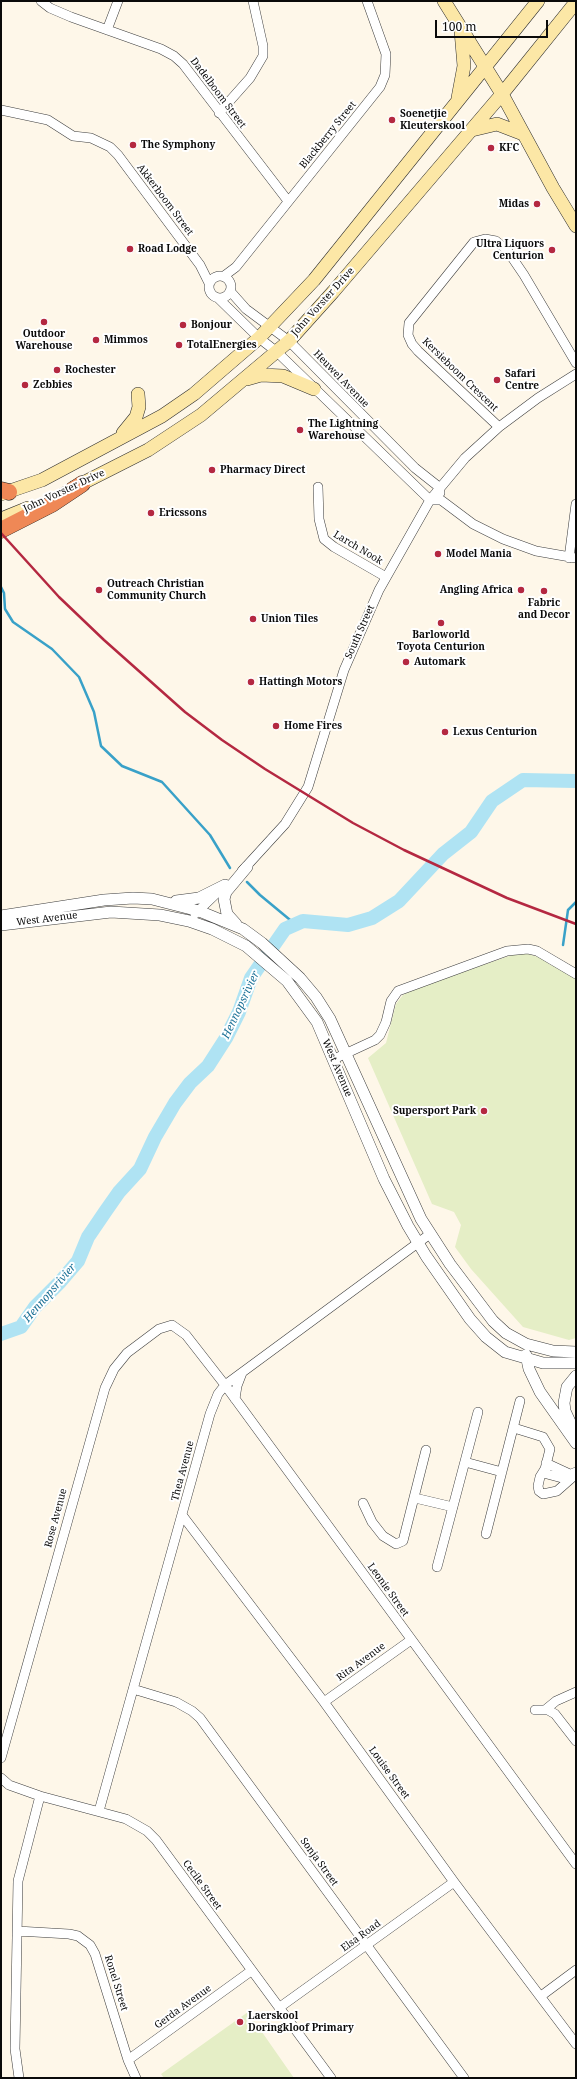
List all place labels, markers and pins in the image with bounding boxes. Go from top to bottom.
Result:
place label: Soenetjie Kleuterskool [400,108,465,132]
marker: Soenetjie Kleuterskool [387,115,397,125]
place label: The Symphony [141,139,215,151]
marker: The Symphony [128,140,138,150]
place label: KFC [499,142,519,154]
marker: KFC [486,143,496,153]
place label: Midas [499,198,529,210]
marker: Midas [532,199,542,209]
place label: Ultra Liquors Centurion [476,238,544,262]
place label: Road Lodge [138,243,197,255]
marker: Road Lodge [125,244,135,254]
marker: Ultra Liquors Centurion [547,245,557,255]
marker: Outdoor Warehouse [39,317,49,327]
place label: Bonjour [191,319,232,331]
marker: Bonjour [178,320,188,330]
place label: Outdoor Warehouse [16,328,72,352]
place label: Mimmos [104,334,148,346]
marker: Mimmos [91,335,101,345]
place label: TotalEnergies [187,339,257,351]
marker: TotalEnergies [174,340,184,350]
place label: Rochester [65,364,116,376]
marker: Rochester [52,365,62,375]
place label: Safari Centre [505,368,539,392]
marker: Safari Centre [492,375,502,385]
place label: Zebbies [33,379,72,391]
marker: Zebbies [20,380,30,390]
place label: The Lightning Warehouse [308,418,378,442]
marker: The Lightning Warehouse [295,425,305,435]
place label: Pharmacy Direct [220,464,305,476]
marker: Pharmacy Direct [207,465,217,475]
place label: Ericssons [159,507,207,519]
marker: Ericssons [146,508,156,518]
place label: Model Mania [446,548,512,560]
marker: Model Mania [433,549,443,559]
place label: Outreach Christian Community Church [107,578,206,602]
place label: Angling Africa [440,584,513,596]
marker: Outreach Christian Community Church [94,585,104,595]
marker: Angling Africa [516,585,526,595]
marker: Fabric and Decor [539,586,549,596]
place label: Fabric and Decor [518,597,570,620]
place label: Union Tiles [261,613,318,625]
marker: Union Tiles [248,614,258,624]
marker: Barloworld Toyota Centurion [436,618,446,628]
place label: Barloworld Toyota Centurion [397,629,485,652]
place label: Automark [414,656,466,668]
marker: Automark [401,657,411,667]
place label: Hattingh Motors [259,676,342,688]
marker: Hattingh Motors [246,677,256,687]
place label: Home Fires [284,720,342,732]
marker: Home Fires [271,721,281,731]
place label: Lexus Centurion [453,726,537,738]
marker: Lexus Centurion [440,727,450,737]
place label: Supersport Park [393,1105,476,1117]
marker: Supersport Park [479,1106,489,1116]
place label: Laerskool Doringkloof Primary [248,2010,354,2034]
marker: Laerskool Doringkloof Primary [235,2017,245,2027]

